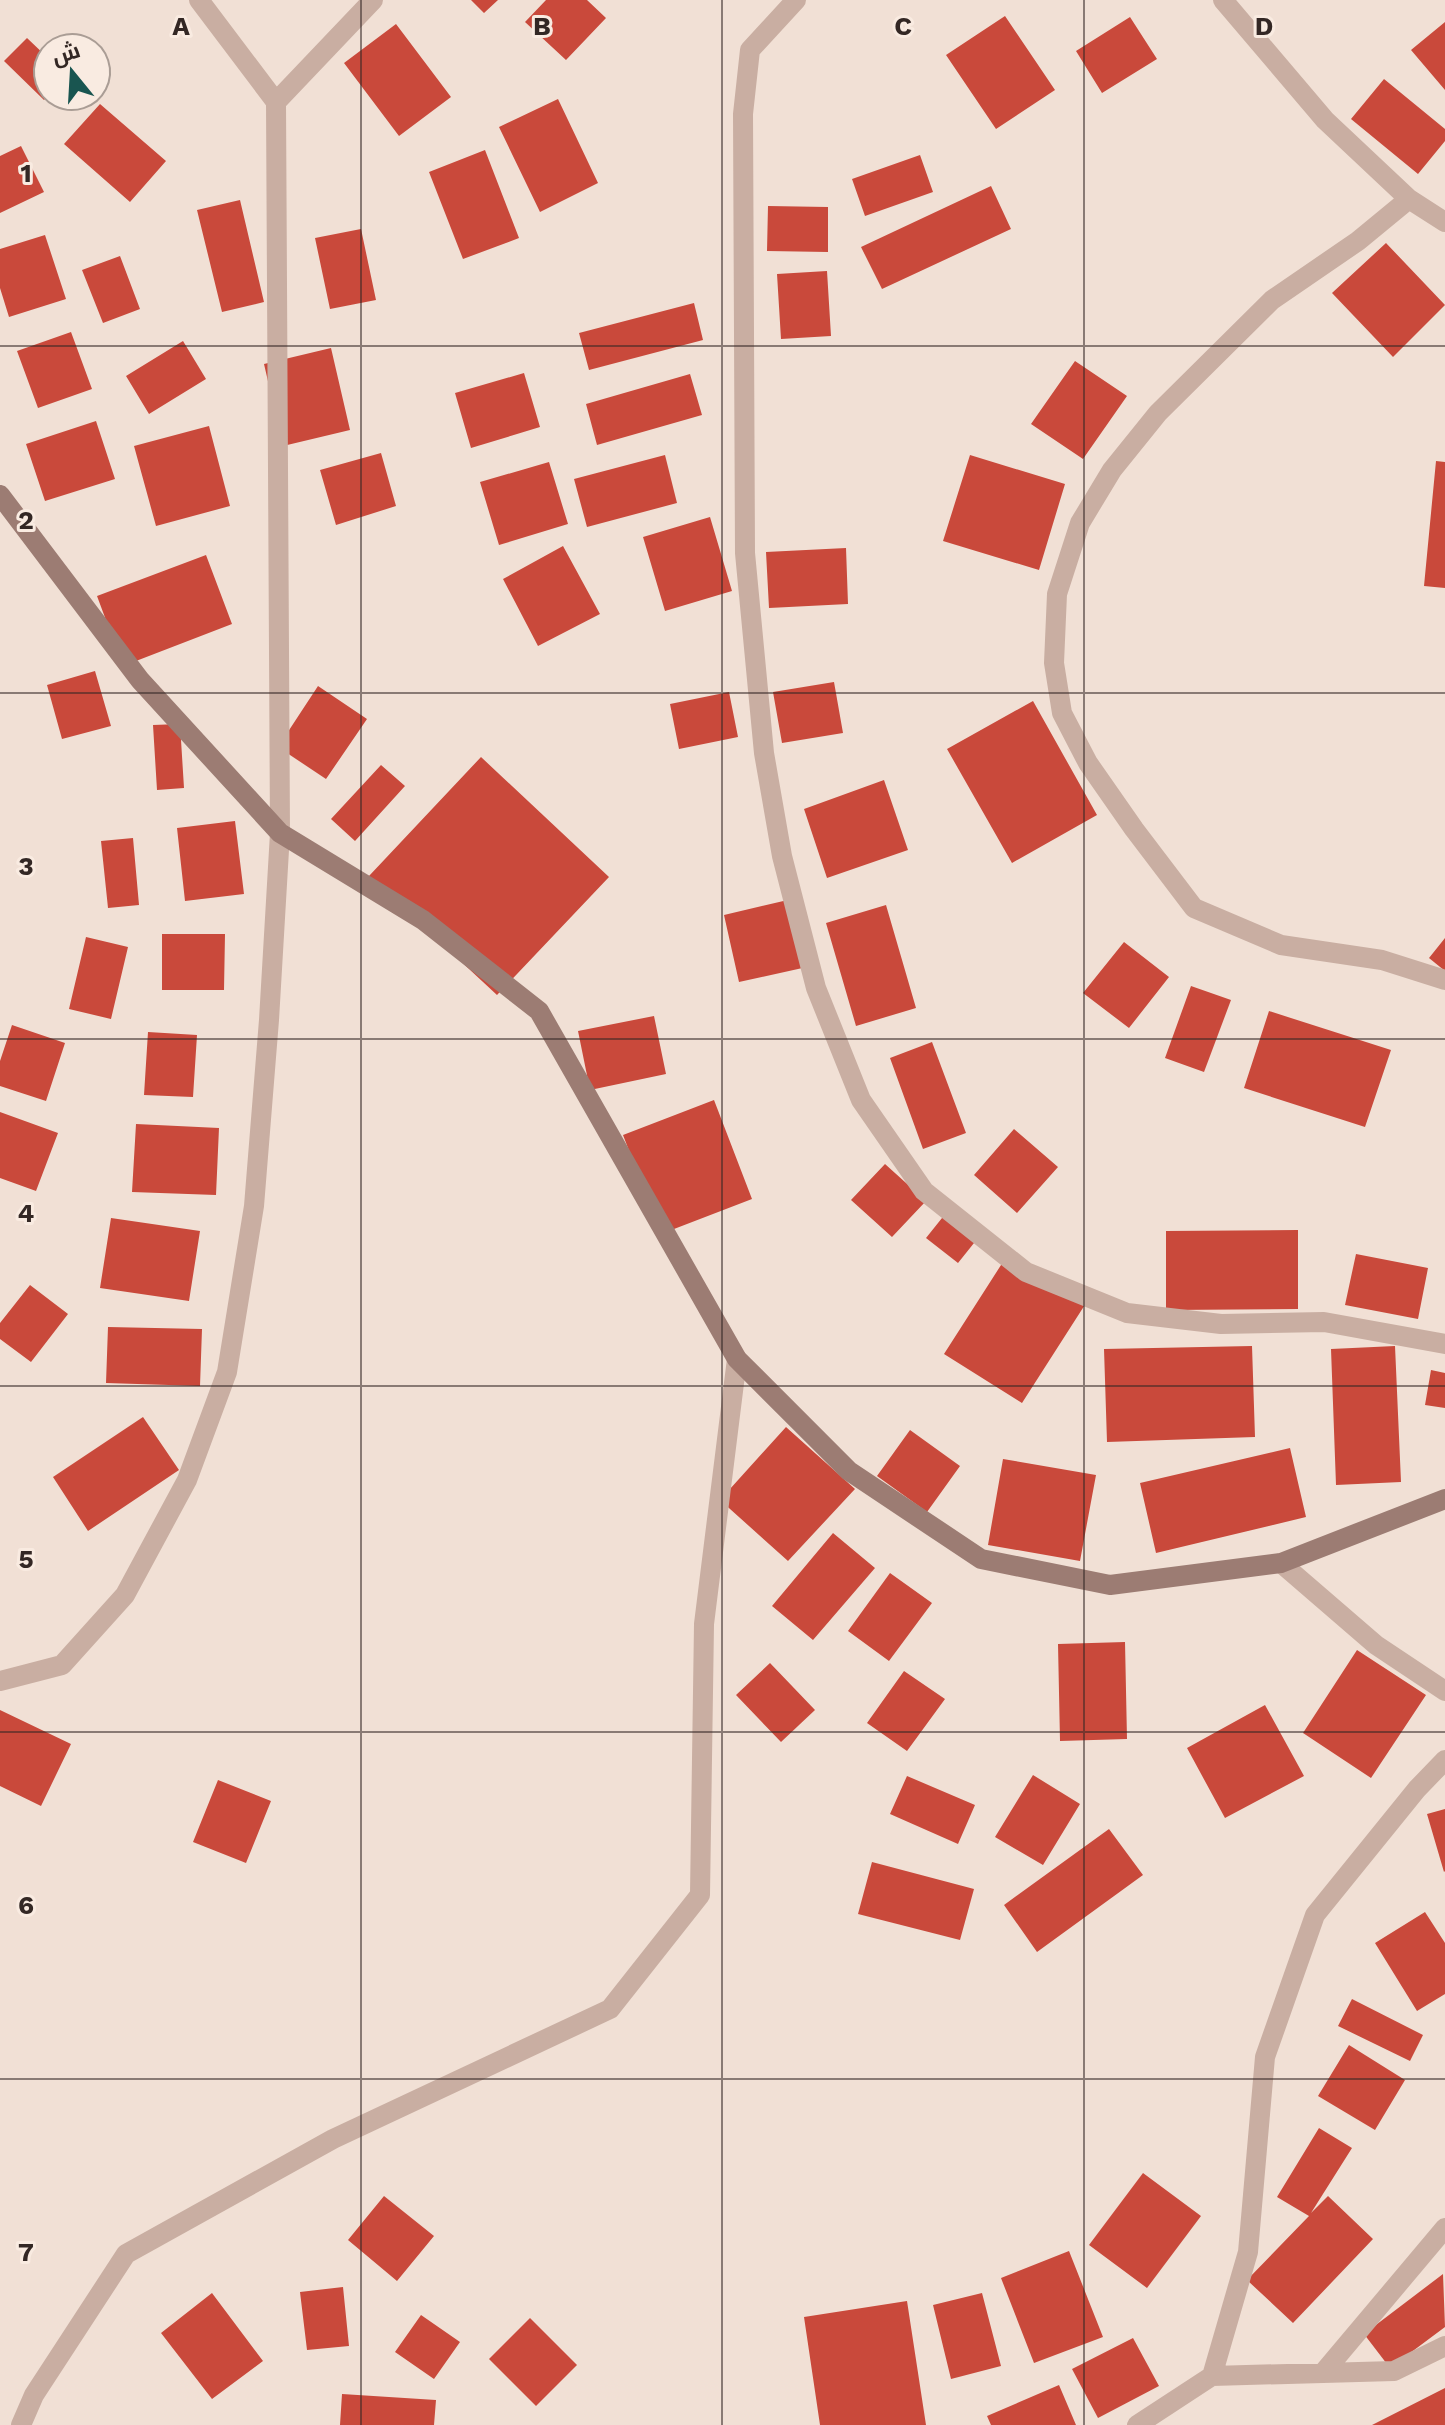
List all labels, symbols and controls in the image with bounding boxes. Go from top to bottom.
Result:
text: A [172,11,190,41]
text: B [533,11,551,41]
text: C [894,11,912,41]
text: D [1255,11,1273,41]
north arrow [32,32,112,112]
text: ش [49,37,84,71]
text: 1 [20,158,32,188]
text: 2 [18,505,34,535]
text: 3 [18,851,34,881]
text: 4 [18,1198,35,1228]
text: 5 [18,1544,34,1574]
text: 6 [18,1890,34,1920]
text: 7 [18,2237,34,2267]

